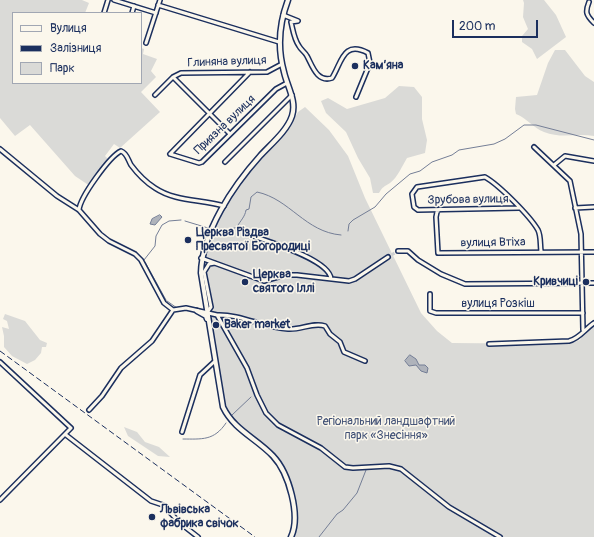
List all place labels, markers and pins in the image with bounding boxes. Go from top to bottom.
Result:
place label: Кам’яна [363,59,403,73]
marker: Кам’яна [350,61,360,71]
place label: Церква Різдва Пресвятої Богородиці [196,226,310,254]
marker: Церква Різдва Пресвятої Богородиці [183,235,193,245]
place label: Церква святого Іллі [253,268,314,296]
place label: Кривчиці [533,275,578,289]
marker: Церква святого Іллі [240,277,250,287]
marker: Кривчиці [581,277,591,287]
place label: Baker market [224,318,290,332]
marker: Baker market [211,320,221,330]
place label: Львівська фабрика свічок [160,503,239,531]
marker: Львівська фабрика свічок [147,512,157,522]

